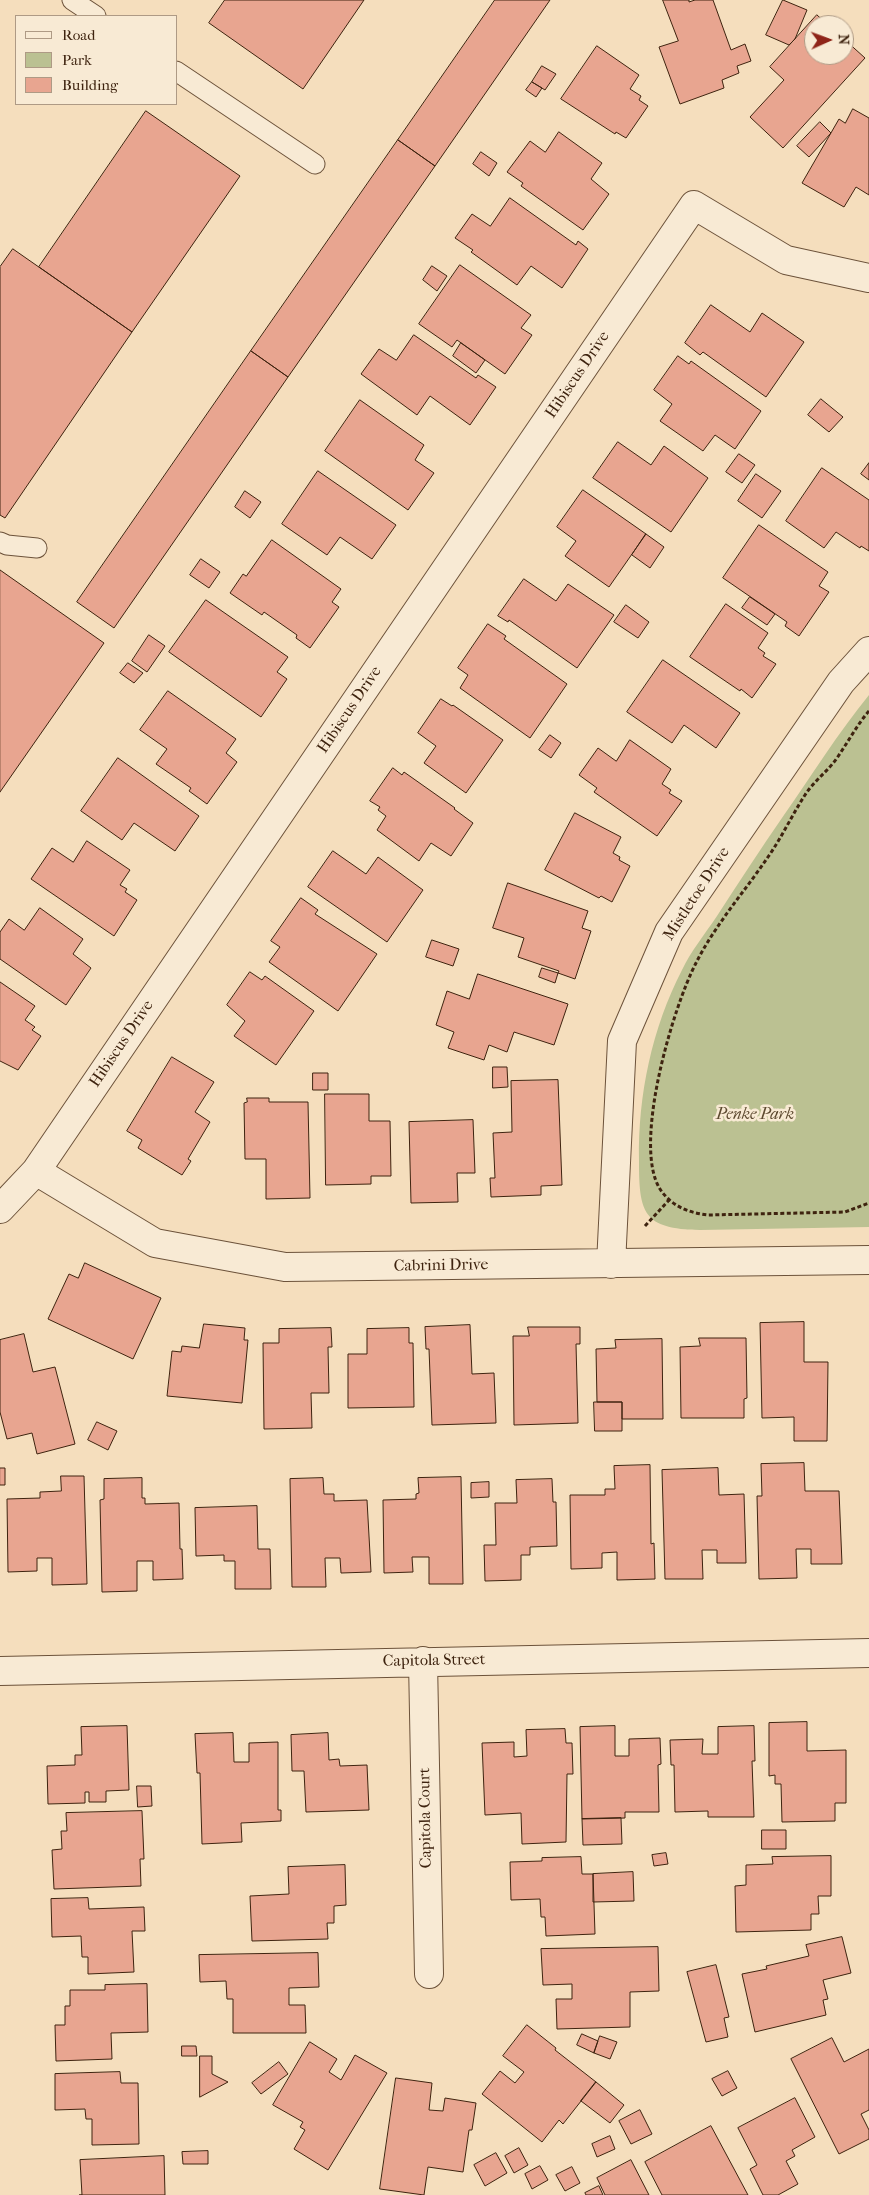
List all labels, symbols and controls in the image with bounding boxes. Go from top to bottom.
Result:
legend [15,15,178,105]
north arrow [804,15,854,65]
text: Road [62,26,95,44]
text: N [835,34,852,45]
text: Park [62,51,92,69]
text: Building [62,76,118,94]
street label: Hibiscus Drive [542,328,614,422]
street label: Hibiscus Drive [314,663,386,757]
street label: Mistletoe Drive [660,844,734,944]
street label: Hibiscus Drive [86,997,158,1091]
park label: Penke Park [716,1105,794,1125]
street label: Cabrini Drive [394,1256,488,1276]
street label: Capitola Street [383,1651,485,1671]
street label: Capitola Court [416,1767,436,1869]

